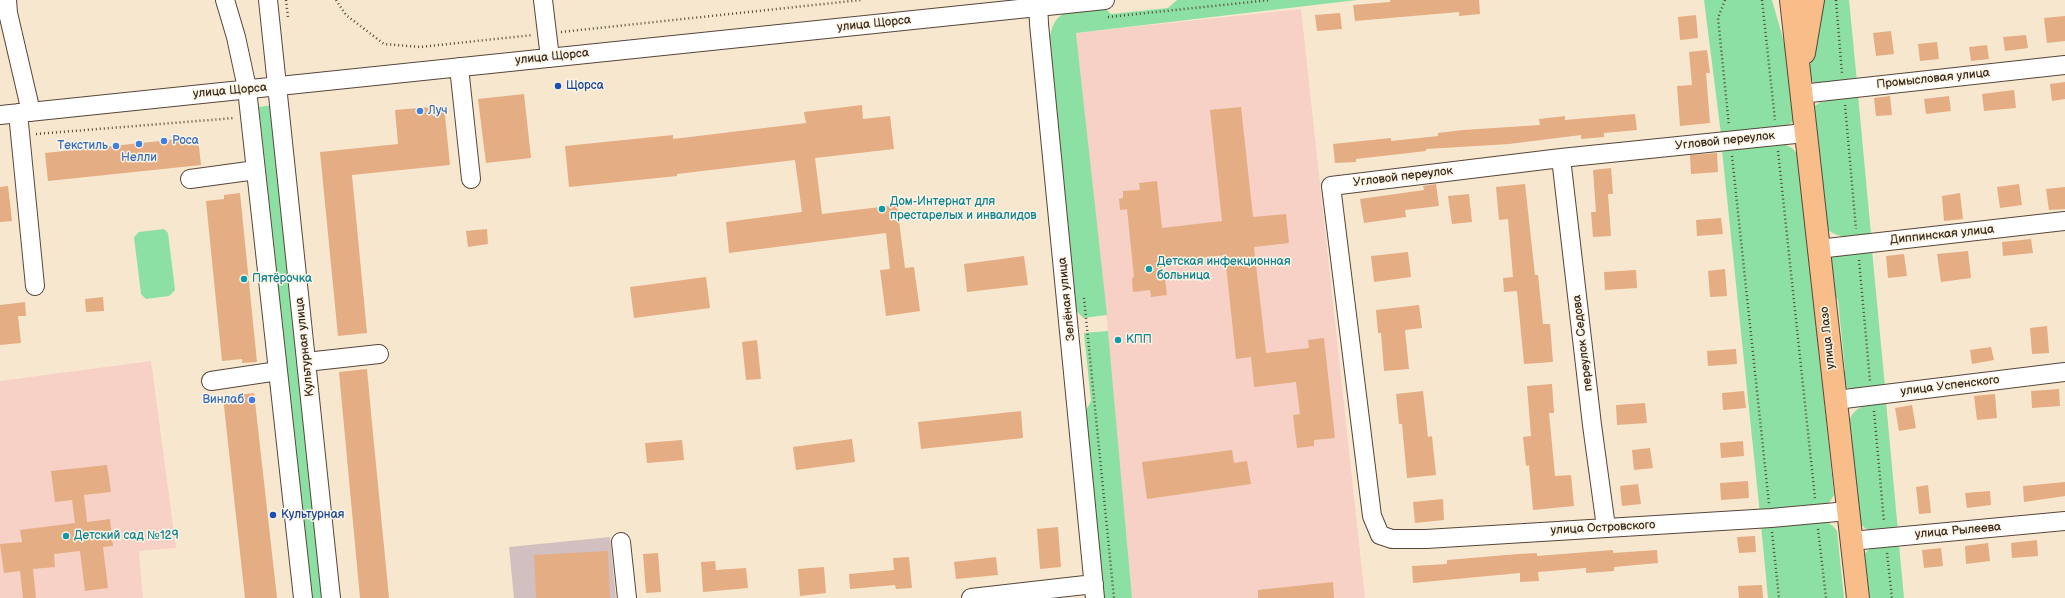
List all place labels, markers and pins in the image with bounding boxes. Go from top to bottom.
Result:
place label: Щорса [566,79,604,93]
marker: Щорса [553,81,563,91]
place label: Луч [428,104,447,118]
marker: Луч [415,106,425,116]
place label: Роса [172,134,199,148]
marker: Роса [159,136,169,146]
place label: Текстиль [57,139,108,153]
marker: Нелли [134,139,144,149]
marker: Текстиль [111,141,121,151]
place label: Нелли [121,151,157,165]
place label: Дом-Интернат для престарелых и инвалидов [890,195,1036,223]
marker: Дом-Интернат для престарелых и инвалидов [877,204,887,214]
place label: Детская инфекционная больница [1157,255,1291,283]
marker: Детская инфекционная больница [1144,264,1154,274]
place label: Пятёрочка [252,272,312,286]
marker: Пятёрочка [239,274,249,284]
place label: КПП [1126,333,1152,347]
marker: КПП [1113,335,1123,345]
place label: Винлаб [202,393,244,407]
marker: Винлаб [247,395,257,405]
place label: Культурная [281,508,344,522]
marker: Культурная [268,510,278,520]
place label: Детский сад №129 [74,529,179,543]
marker: Детский сад №129 [61,531,71,541]

